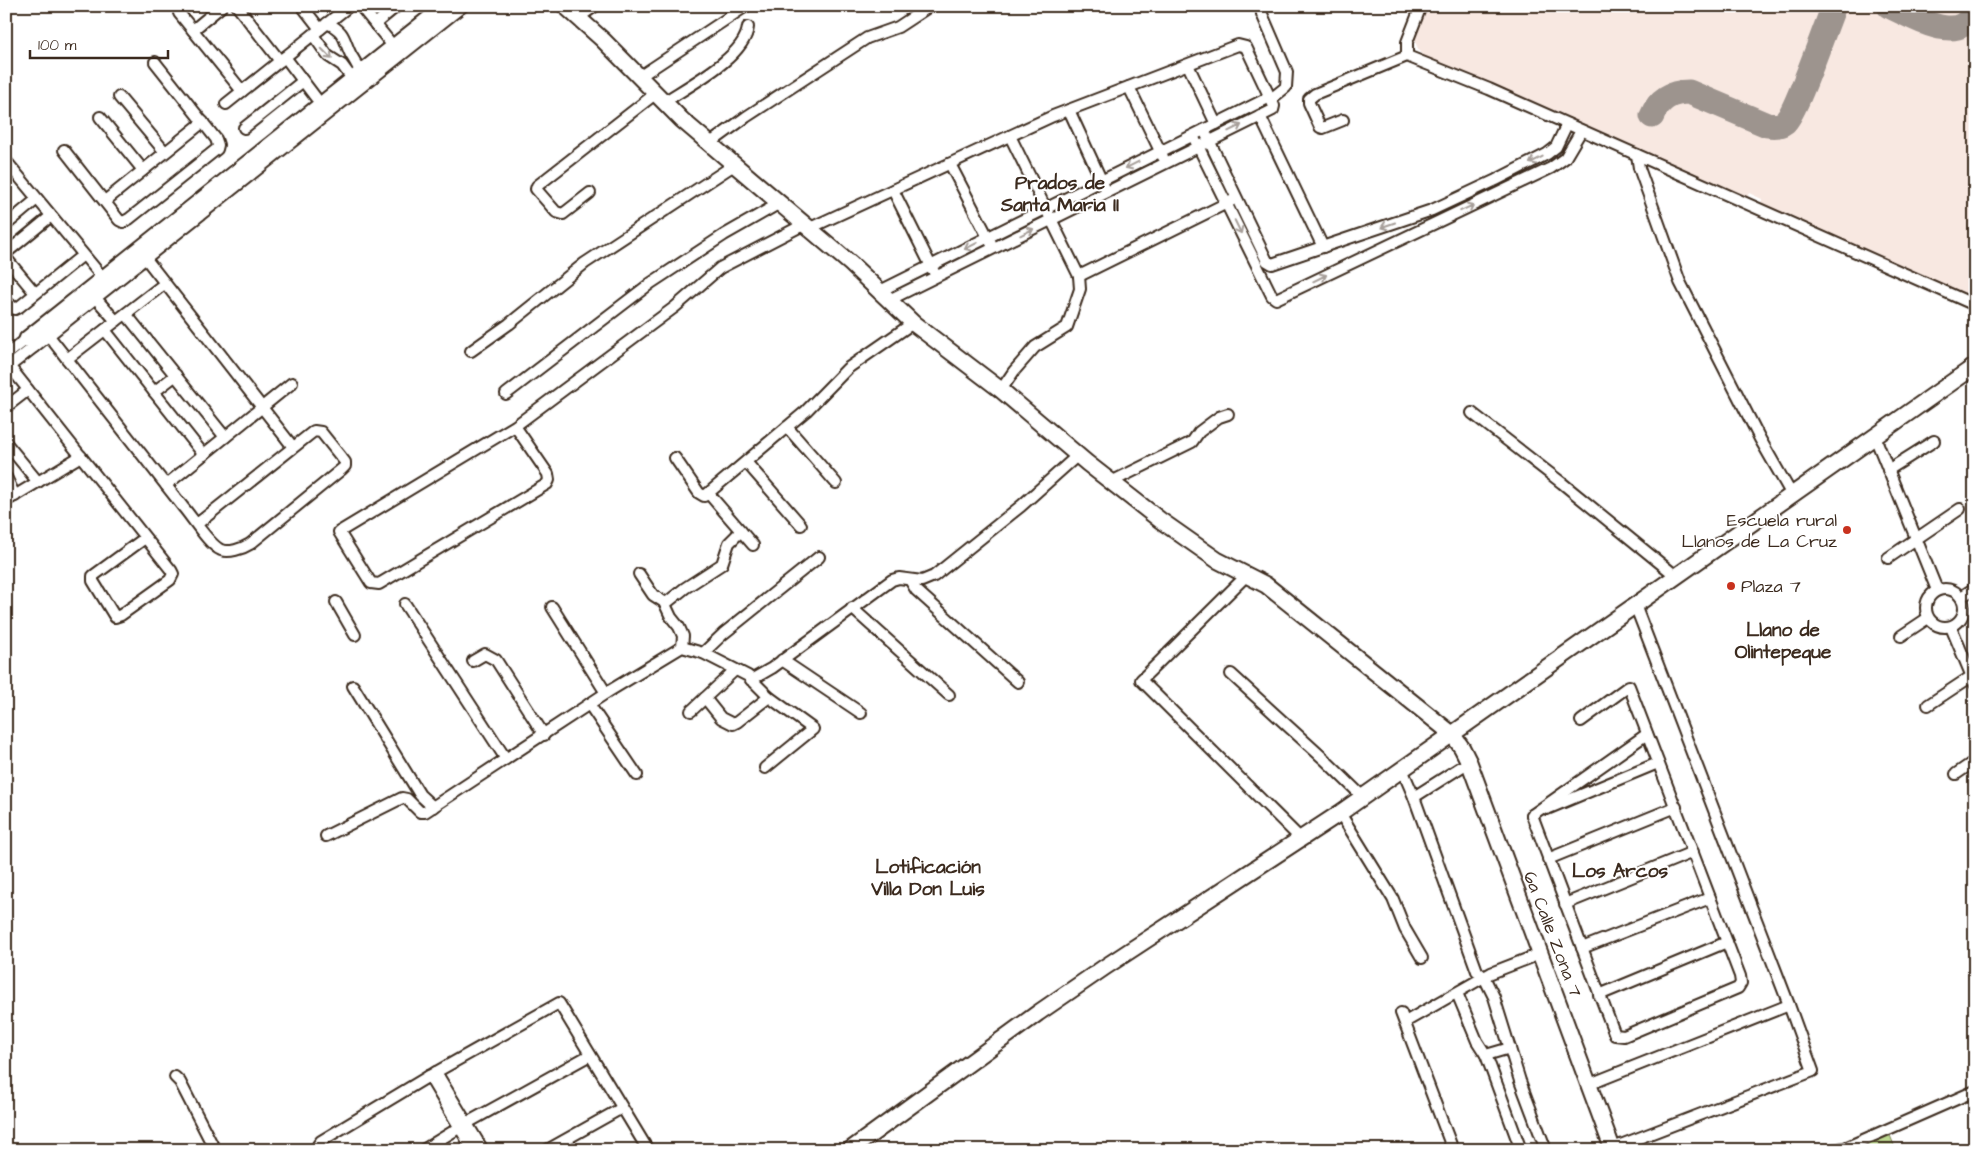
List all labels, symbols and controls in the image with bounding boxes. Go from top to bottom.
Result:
scale bar [30,28,168,60]
text: 100 m [38,35,77,56]
one-way arrow [321,48,333,60]
one-way arrow [1227,123,1242,132]
one-way arrow [1529,155,1544,165]
one-way arrow [1125,160,1140,170]
district label: Prados de Santa Maria II [1000,170,1119,219]
one-way arrow [1459,203,1474,212]
one-way arrow [1233,219,1243,234]
one-way arrow [1380,221,1396,231]
one-way arrow [1019,227,1034,236]
one-way arrow [964,241,979,251]
one-way arrow [1313,273,1328,283]
place label: Escuela rural Llanos de La Cruz [1681,508,1837,554]
marker: Escuela rural Llanos de La Cruz [1841,524,1853,536]
place label: Plaza 7 [1741,574,1801,599]
marker: Plaza 7 [1725,580,1737,592]
district label: Llano de Olintepeque [1735,617,1832,666]
district label: Lotificación Villa Don Luis [870,854,985,903]
district label: Los Arcos [1572,858,1668,885]
street label: 6a Calle Zona 7 [1517,868,1588,1001]

